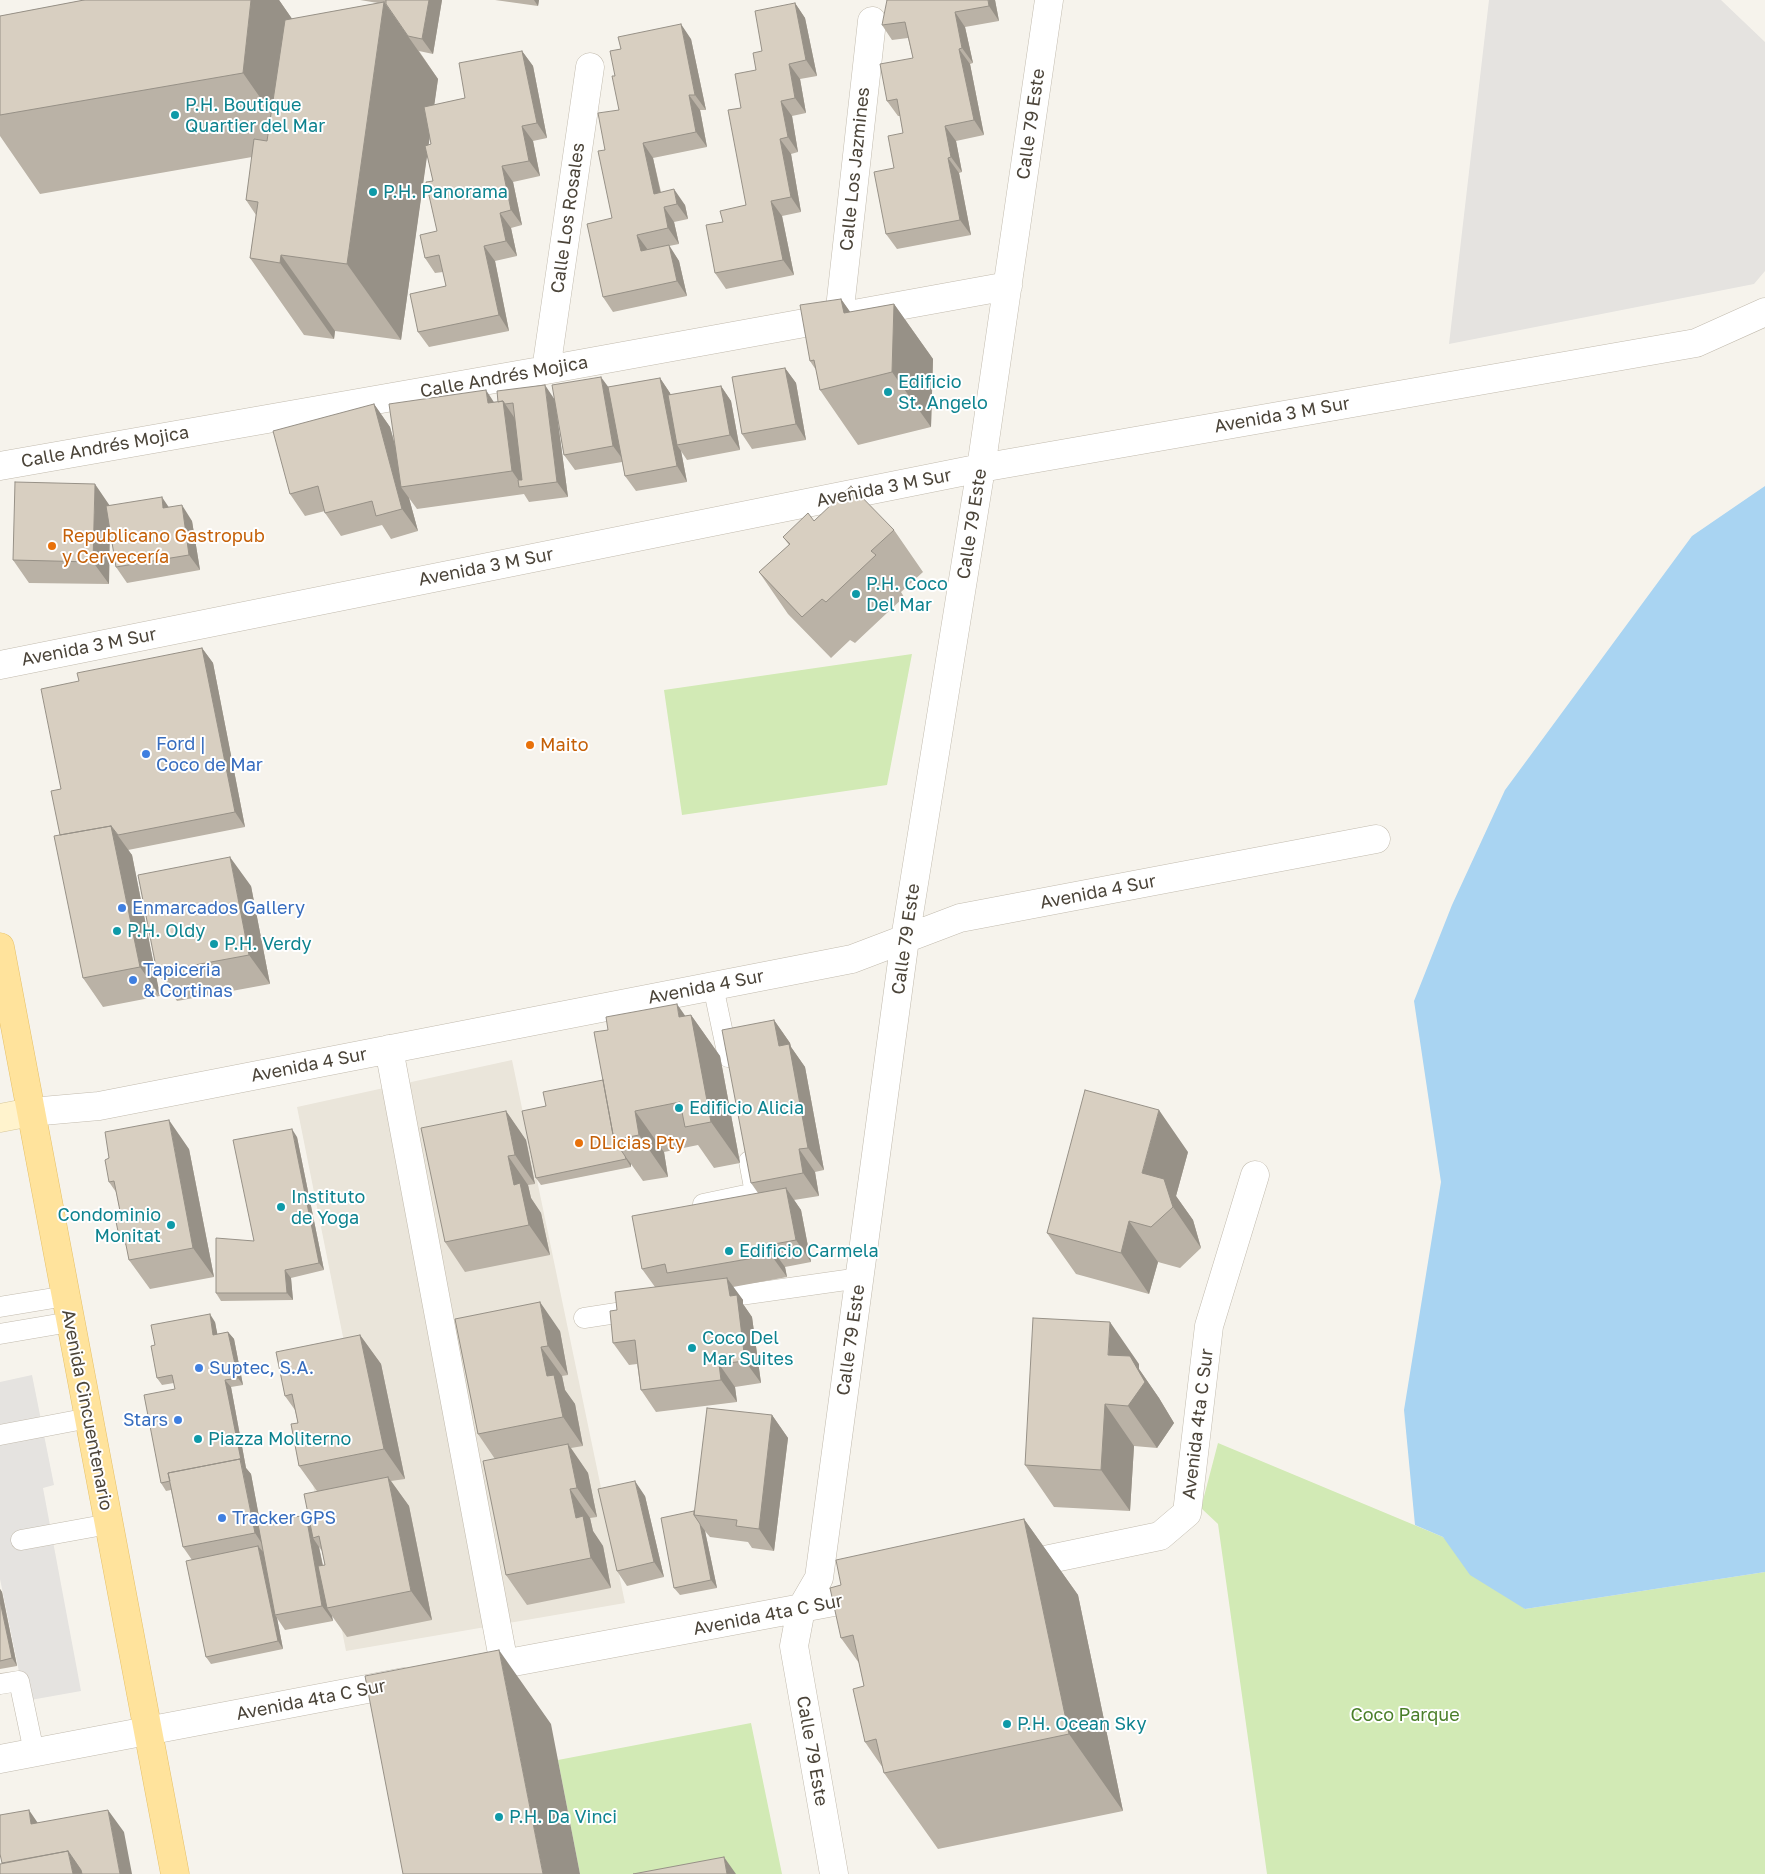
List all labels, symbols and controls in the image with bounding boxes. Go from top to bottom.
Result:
street label: Calle 79 Este [1013,67,1049,181]
street label: Calle Los Jazmines [836,86,874,252]
place label: P.H. Boutique Quartier del Mar [185,94,325,136]
marker: P.H. Boutique Quartier del Mar [169,109,181,121]
street label: Calle Los Rosales [547,141,589,295]
place label: P.H. Panorama [383,181,508,203]
marker: P.H. Panorama [367,186,379,198]
street label: Calle Andrés Mojica [418,352,590,402]
place label: Edificio St. Angelo [898,371,988,414]
marker: Edificio St. Angelo [882,386,894,398]
street label: Avenida 3 M Sur [1213,392,1351,438]
street label: Calle Andrés Mojica [19,422,191,472]
street label: Avenida 3 M Sur [815,464,953,512]
street label: Calle 79 Este [953,467,991,581]
place label: Republicano Gastropub y Cervecería [62,525,265,568]
marker: Republicano Gastropub y Cervecería [46,540,58,552]
street label: Avenida 3 M Sur [417,543,555,591]
place label: P.H. Coco Del Mar [866,573,948,616]
marker: P.H. Coco Del Mar [850,588,862,600]
street label: Avenida 3 M Sur [20,623,158,671]
place label: Ford | Coco de Mar [156,733,263,776]
place label: Maito [540,734,588,756]
marker: Maito [524,739,536,751]
marker: Ford | Coco de Mar [140,748,152,760]
street label: Avenida 4 Sur [1038,870,1158,914]
street label: Calle 79 Este [888,882,924,996]
place label: Enmarcados Gallery [132,897,305,919]
marker: Enmarcados Gallery [116,902,128,914]
place label: P.H. Oldy [127,920,205,942]
marker: P.H. Oldy [111,925,123,937]
place label: P.H. Verdy [224,933,312,955]
marker: P.H. Verdy [208,938,220,950]
place label: Tapiceria & Cortinas [143,959,233,1002]
street label: Avenida 4 Sur [646,965,766,1009]
marker: Tapiceria & Cortinas [127,974,139,986]
street label: Avenida 4 Sur [249,1043,369,1087]
place label: Edificio Alicia [689,1097,804,1119]
marker: Edificio Alicia [673,1102,685,1114]
place label: DLicias Pty [589,1132,685,1154]
marker: DLicias Pty [573,1137,585,1149]
place label: Instituto de Yoga [291,1186,365,1228]
marker: Instituto de Yoga [275,1201,287,1213]
place label: Condominio Monitat [58,1204,161,1246]
marker: Condominio Monitat [165,1219,177,1231]
place label: Edificio Carmela [739,1240,879,1262]
marker: Edificio Carmela [723,1245,735,1257]
street label: Calle 79 Este [833,1283,869,1397]
street label: Avenida Cincuentenario [57,1308,117,1512]
place label: Coco Del Mar Suites [702,1327,794,1370]
marker: Coco Del Mar Suites [686,1342,698,1354]
street label: Avenida 4ta C Sur [1178,1347,1218,1501]
place label: Suptec, S.A. [209,1357,314,1379]
marker: Suptec, S.A. [193,1362,205,1374]
place label: Stars [123,1409,168,1431]
marker: Stars [172,1414,184,1426]
place label: Piazza Moliterno [208,1428,351,1450]
marker: Piazza Moliterno [192,1433,204,1445]
place label: Tracker GPS [232,1507,336,1529]
marker: Tracker GPS [216,1512,228,1524]
street label: Avenida 4ta C Sur [691,1590,845,1640]
street label: Avenida 4ta C Sur [234,1675,388,1725]
street label: Calle 79 Este [792,1694,832,1808]
park label: Coco Parque [1350,1704,1460,1726]
place label: P.H. Ocean Sky [1017,1713,1147,1735]
marker: P.H. Ocean Sky [1001,1718,1013,1730]
place label: P.H. Da Vinci [509,1806,617,1828]
marker: P.H. Da Vinci [493,1811,505,1823]

